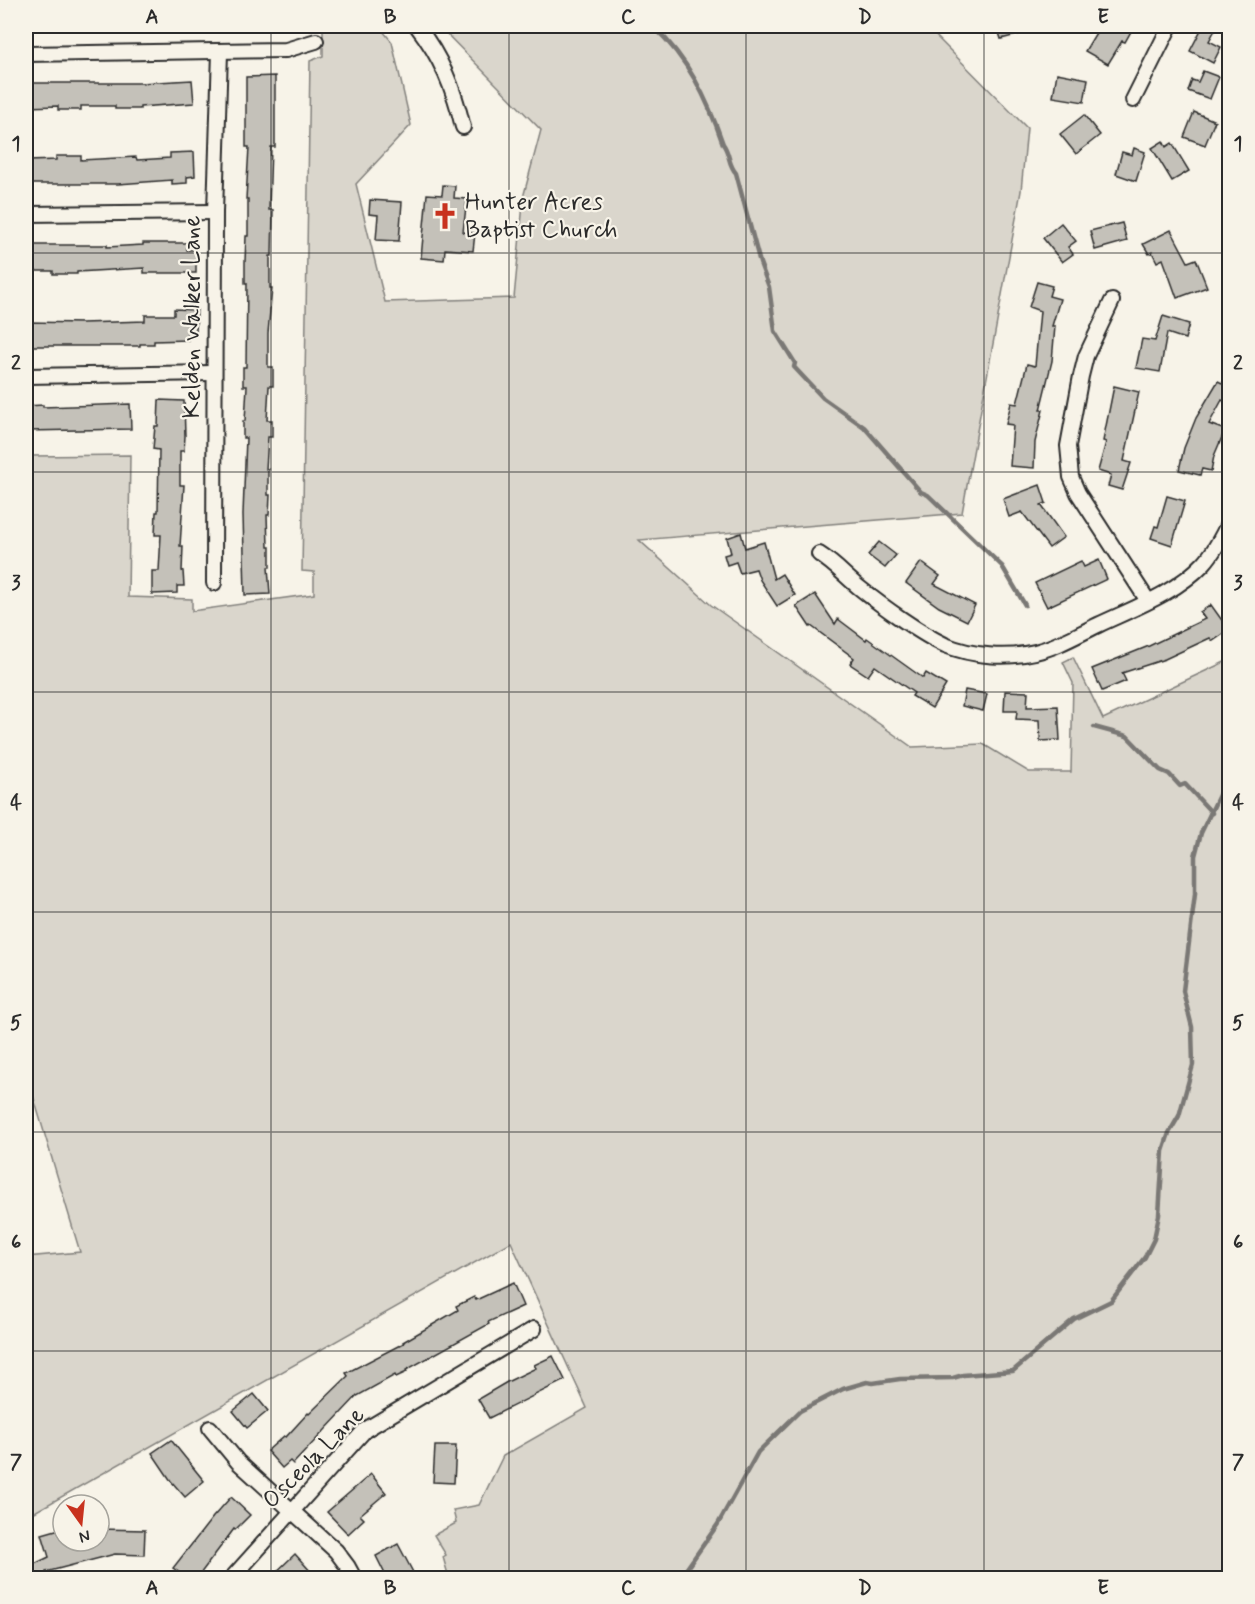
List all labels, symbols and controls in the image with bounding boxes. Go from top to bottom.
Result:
text: A [145,4,159,31]
text: B [384,4,397,31]
text: C [621,4,636,31]
text: D [858,4,872,31]
text: E [1097,4,1109,31]
text: 1 [12,131,20,158]
text: 1 [1234,131,1242,158]
place label: Hunter Acres Baptist Church [465,187,618,246]
church icon: Hunter Acres Baptist Church [430,201,460,231]
street label: Kelden Walker Lane [177,215,208,419]
text: 2 [11,350,21,377]
text: 2 [1233,350,1243,377]
text: 3 [11,570,21,597]
text: 3 [1233,570,1243,597]
text: 4 [10,790,22,817]
text: 4 [1232,790,1244,817]
text: 5 [10,1010,22,1037]
text: 5 [1232,1010,1244,1037]
text: 6 [11,1229,21,1256]
text: 6 [1233,1229,1243,1256]
street label: Osceola Lane [256,1400,372,1516]
text: 7 [10,1449,22,1476]
text: 7 [1232,1449,1244,1476]
north arrow [51,1493,111,1553]
text: N [77,1525,92,1548]
text: A [145,1575,159,1602]
text: B [384,1575,397,1602]
text: C [621,1575,636,1602]
text: D [858,1575,872,1602]
text: E [1097,1575,1109,1602]

